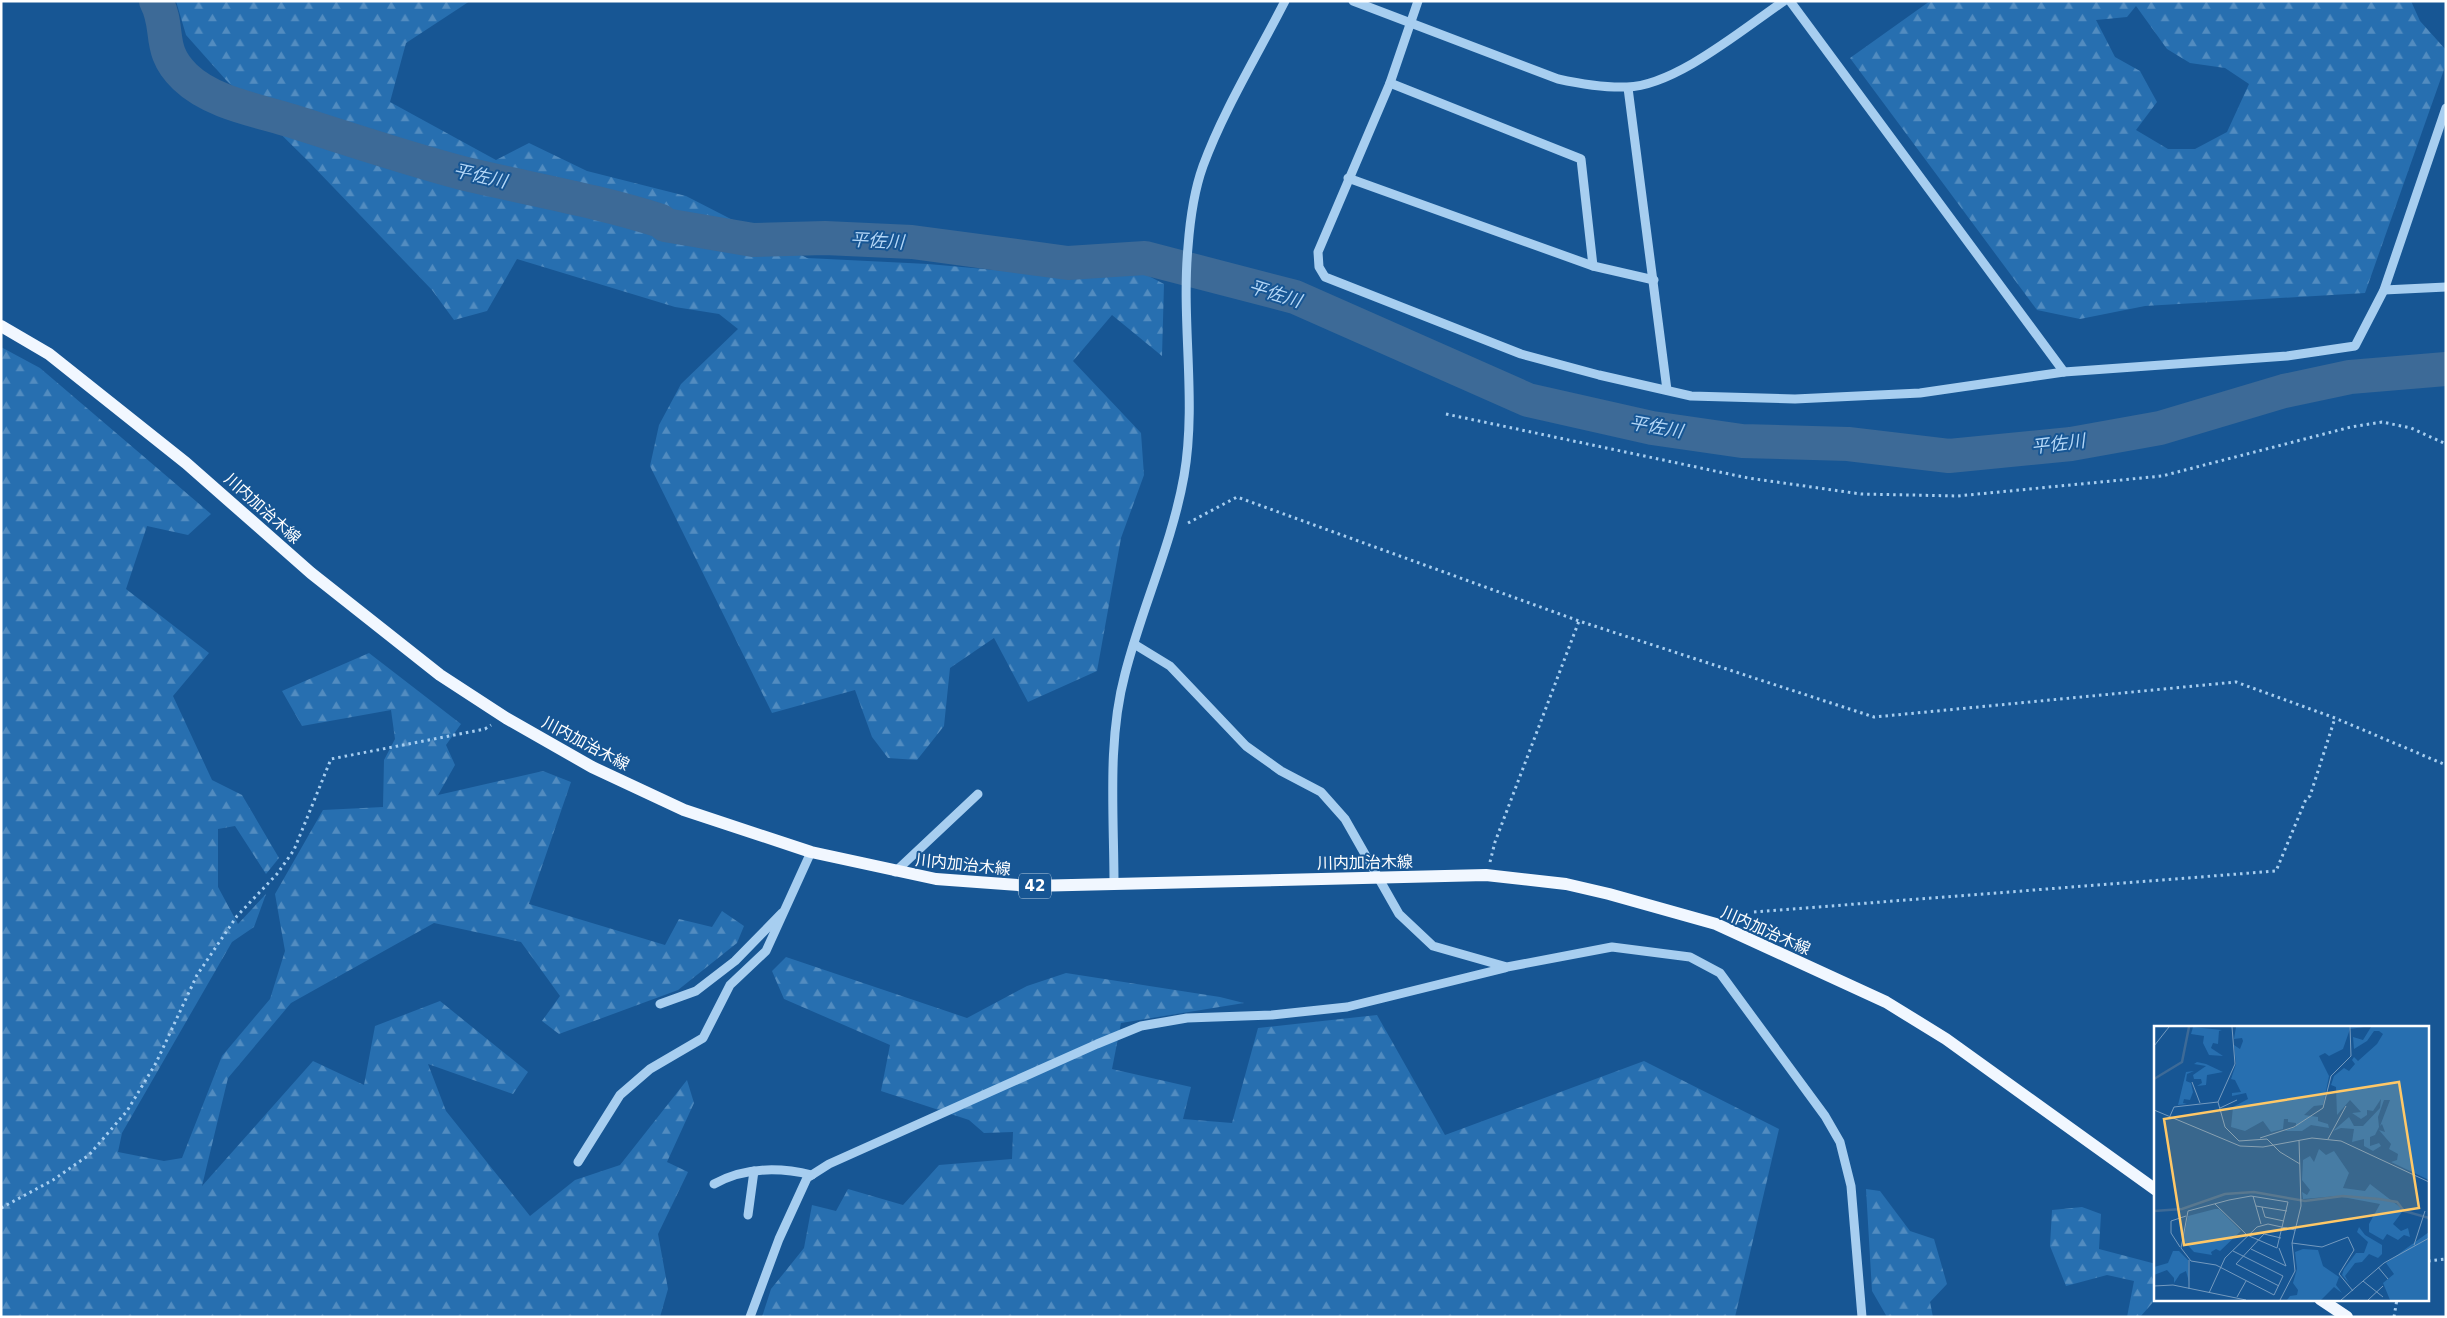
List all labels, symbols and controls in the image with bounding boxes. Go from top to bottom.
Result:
water label: 平佐川 [451,159,511,192]
water label: 平佐川 [850,229,907,253]
water label: 平佐川 [1246,276,1306,312]
water label: 平佐川 [1628,411,1686,442]
water label: 平佐川 [2030,430,2088,457]
street label: 川内加治木線 [221,469,305,548]
street label: 川内加治木線 [539,713,633,774]
street label: 川内加治木線 [914,850,1012,879]
street label: 川内加治木線 [1317,852,1413,873]
road number: 42 [1019,874,1051,898]
street label: 川内加治木線 [1718,902,1814,959]
inset map [2154,1026,2430,1300]

